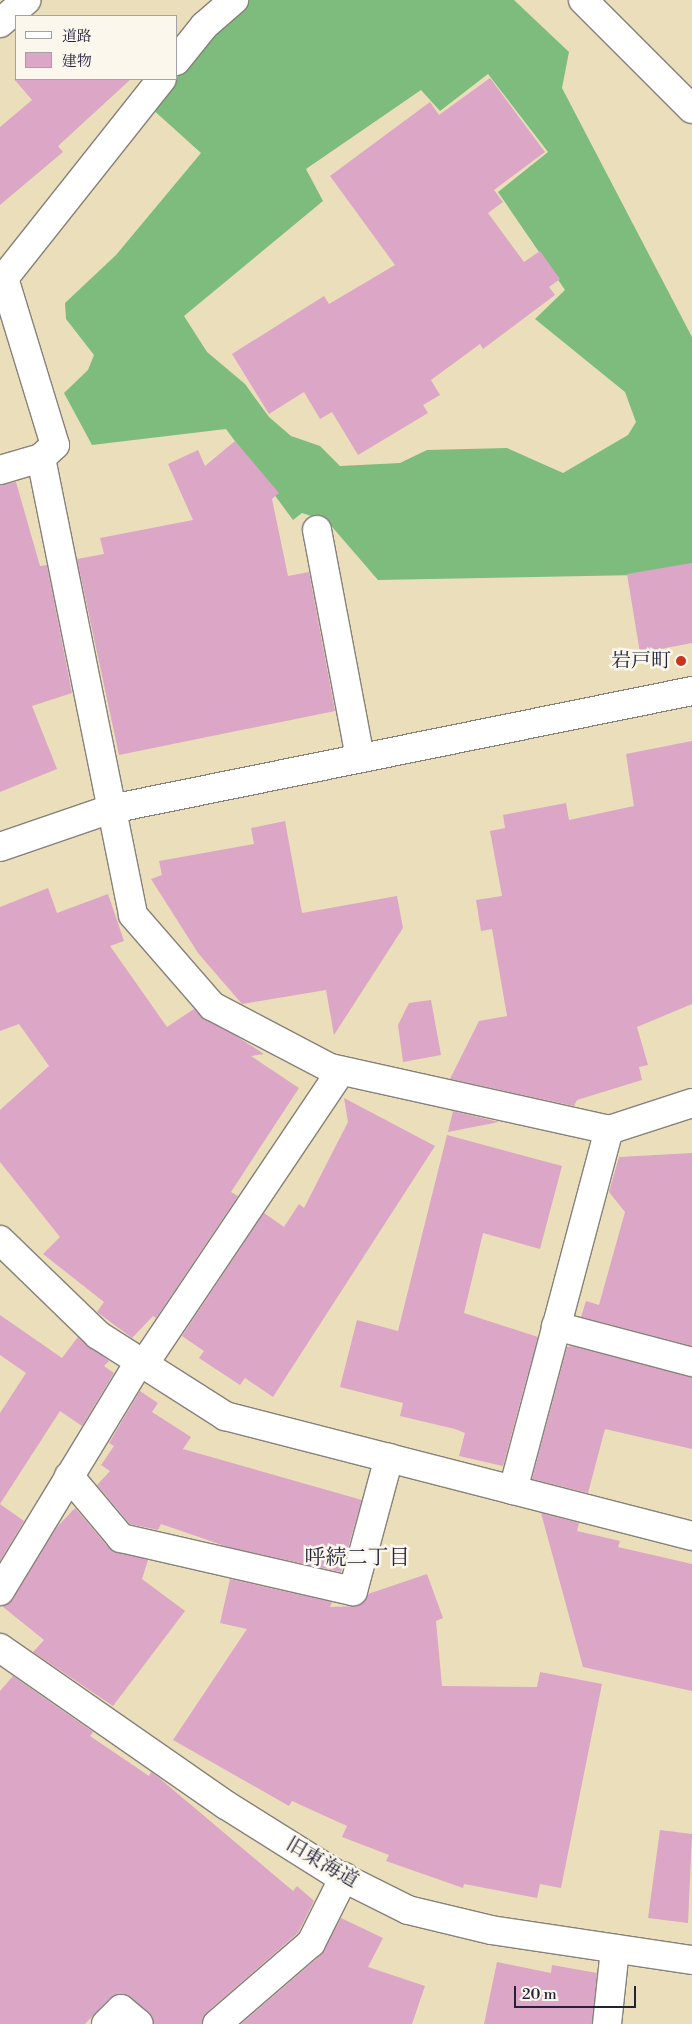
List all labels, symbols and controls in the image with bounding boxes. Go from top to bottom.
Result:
legend [15,15,178,80]
text: 道路 [62,27,92,46]
text: 建物 [62,52,92,71]
place label: 岩戸町 [611,649,671,673]
marker: 岩戸町 [675,655,687,667]
district label: 呼続二丁目 [305,1545,409,1571]
street label: 旧東海道 [281,1833,363,1893]
scale bar [517,1976,640,2008]
text: 20 m [522,1985,557,2004]

